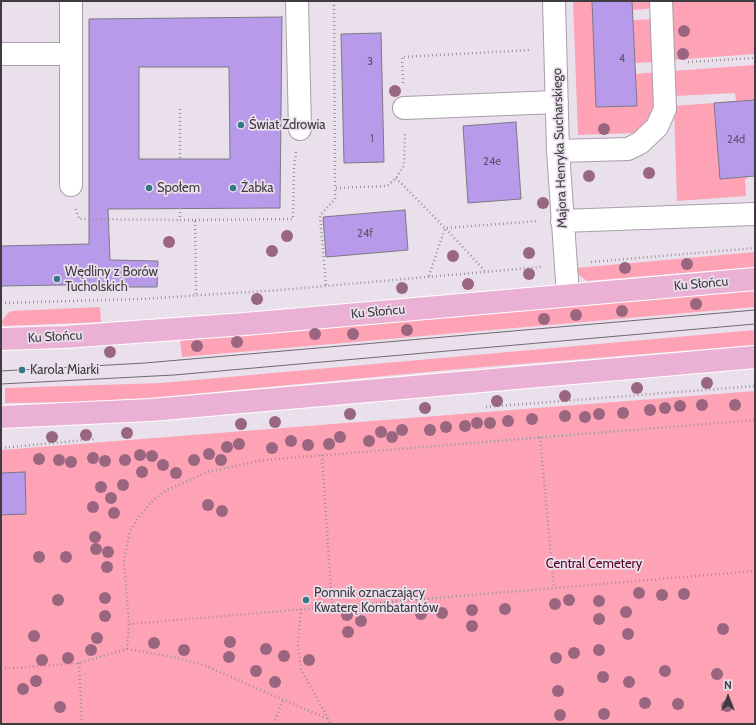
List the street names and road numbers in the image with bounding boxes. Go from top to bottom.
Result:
street label: Majora Henryka Sucharskiego [549,68,571,228]
street label: Ku Słońcu [673,274,729,294]
street label: Ku Słońcu [350,302,406,322]
street label: Ku Słońcu [27,328,83,346]

